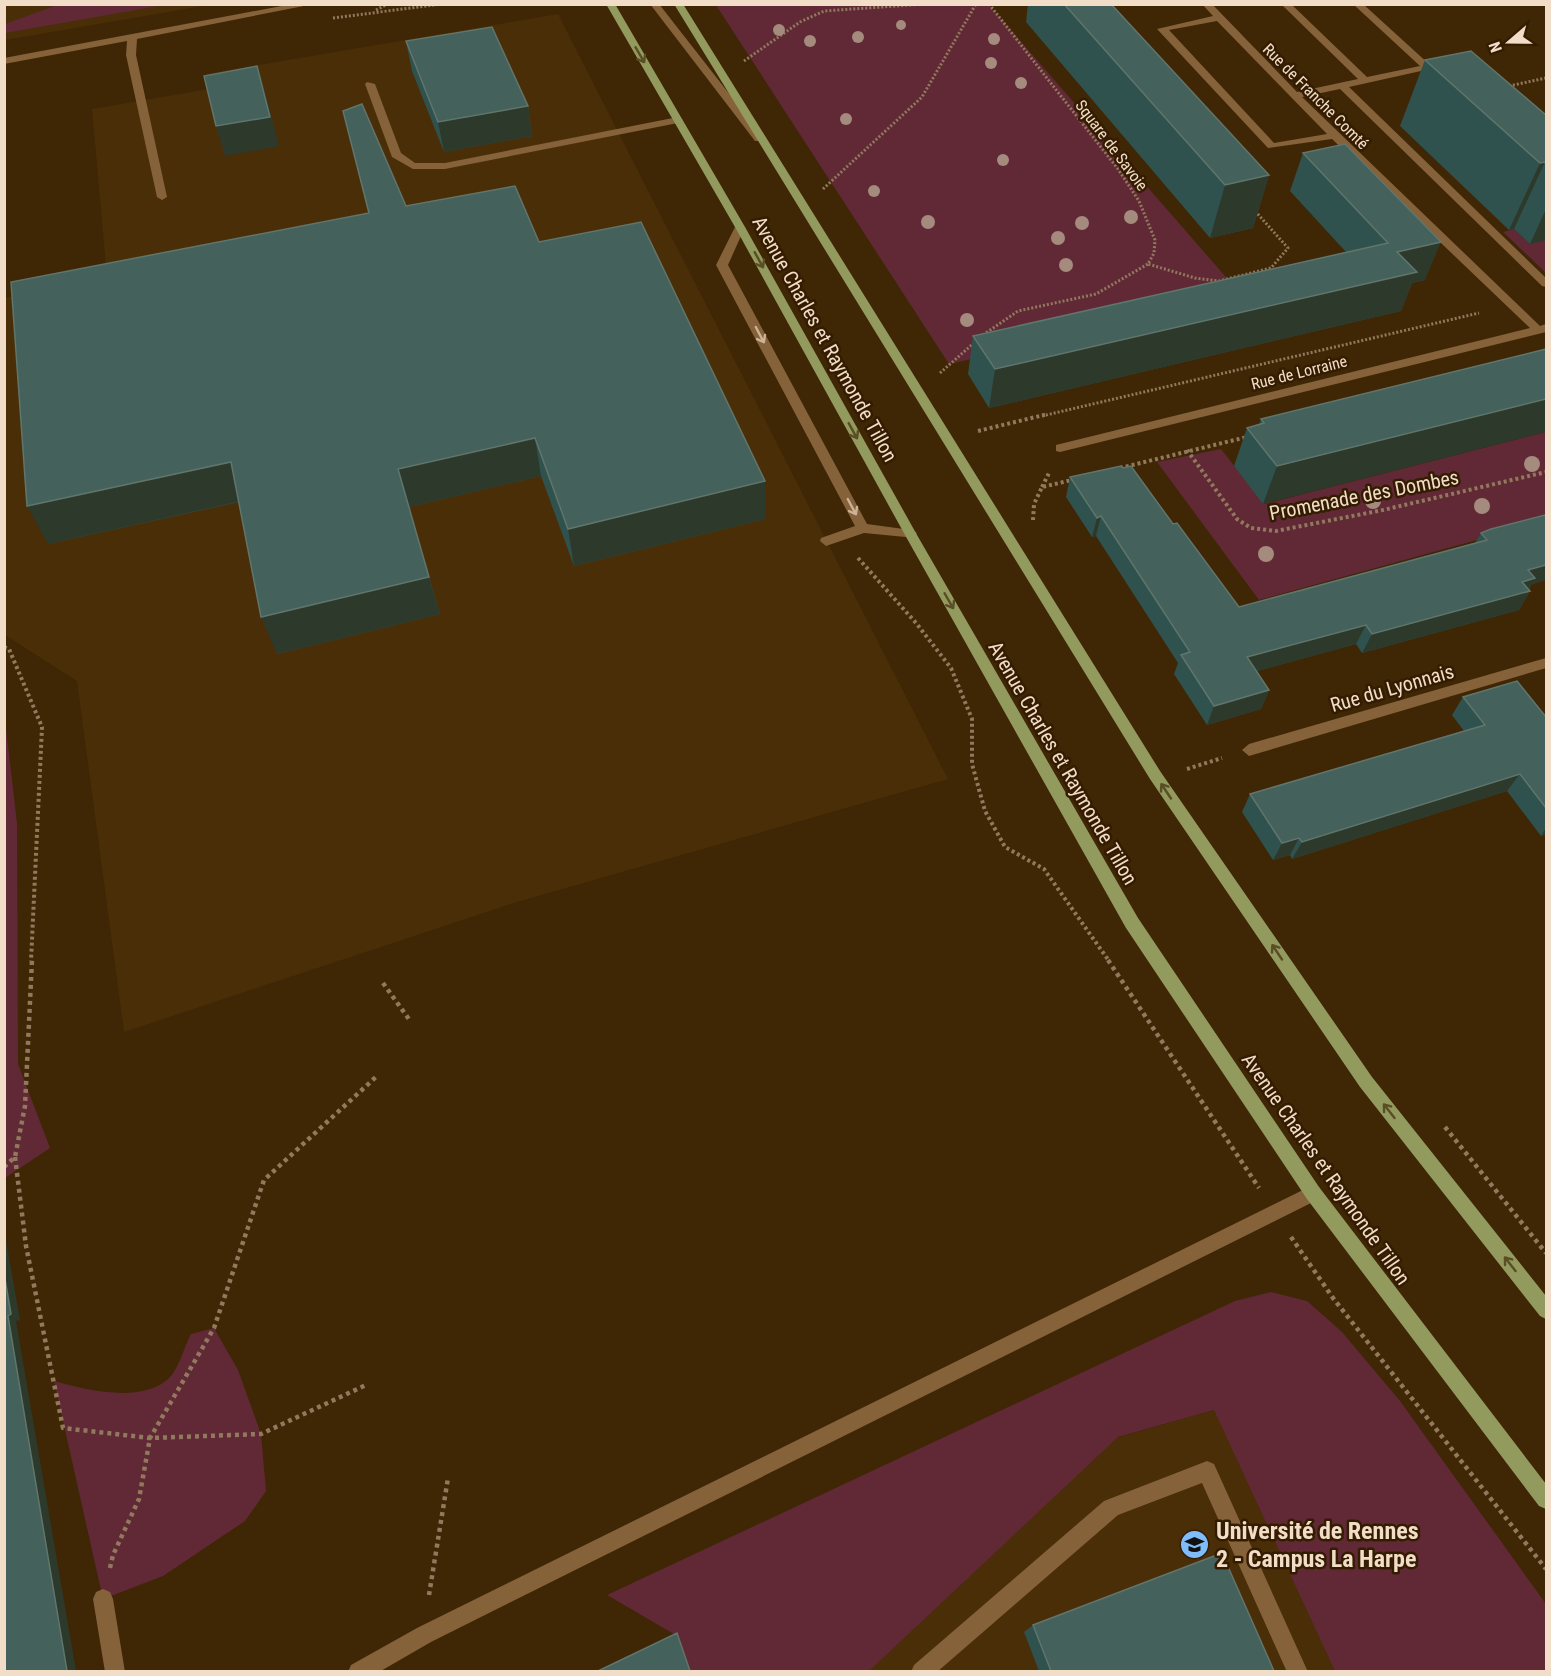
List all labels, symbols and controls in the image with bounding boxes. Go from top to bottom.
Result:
north arrow [1479,12,1539,72]
text: N [1485,39,1506,55]
street label: Rue de Franche Comté [1259,40,1372,153]
one-way arrow [634,46,646,63]
street label: Square de Savoie [1071,96,1152,194]
street label: Avenue Charles et Raymonde Tillon [747,212,903,466]
one-way arrow [753,251,765,268]
one-way arrow [754,326,766,344]
street label: Rue de Lorraine [1249,351,1349,394]
one-way arrow [848,421,859,439]
street label: Promenade des Dombes [1267,465,1461,525]
one-way arrow [846,498,858,515]
one-way arrow [943,592,955,609]
street label: Avenue Charles et Raymonde Tillon [983,637,1143,889]
street label: Rue du Lyonnais [1327,659,1457,717]
one-way arrow [1160,783,1172,800]
one-way arrow [1271,944,1283,960]
street label: Avenue Charles et Raymonde Tillon [1237,1049,1415,1289]
one-way arrow [1382,1103,1395,1119]
one-way arrow [1504,1256,1517,1272]
place label: Université de Rennes 2 - Campus La Harpe [1216,1517,1419,1573]
school or university icon: Université de Rennes 2 - Campus La Harpe [1179,1529,1211,1561]

